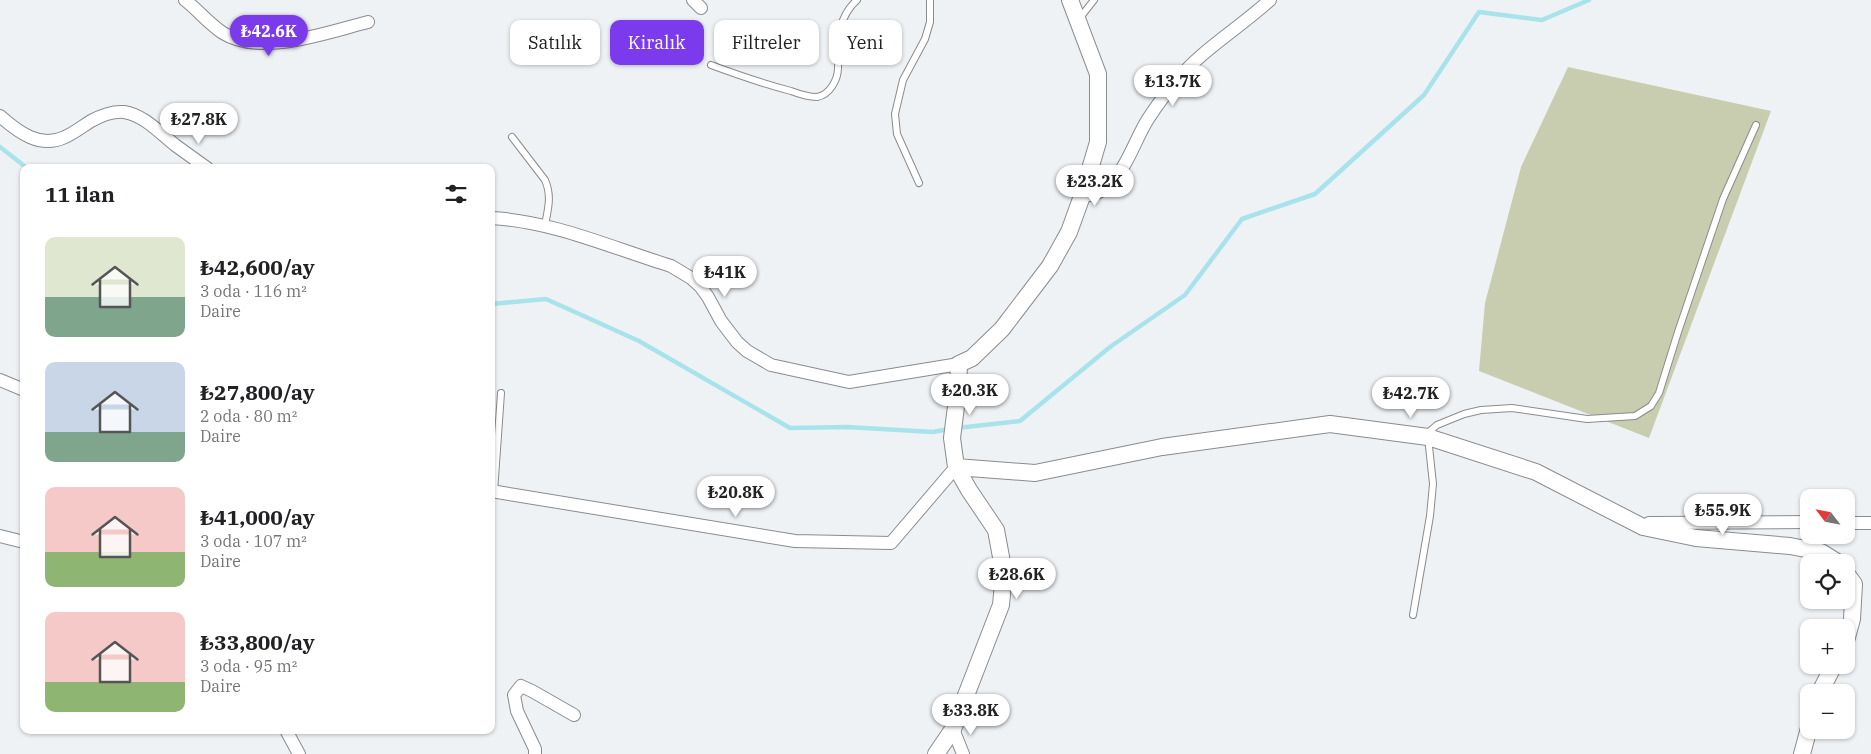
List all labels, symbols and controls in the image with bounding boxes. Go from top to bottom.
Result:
pin: ₺42.6K [228,15,310,57]
chip: Satılık [510,20,600,65]
chip: Kiralık [610,20,704,65]
chip: Filtreler [714,20,819,65]
chip: Yeni [829,20,902,65]
text: ₺42.6K [241,21,297,41]
pin: ₺13.7K [1132,64,1214,107]
text: ₺13.7K [1145,71,1201,91]
pin: ₺27.8K [158,102,240,145]
text: ₺27.8K [171,109,227,129]
pin: ₺23.2K [1054,164,1136,207]
text: ₺23.2K [1067,171,1123,191]
text: 11 ilan [45,180,115,208]
icon: filters [442,180,470,208]
text: ₺42,600/ay [200,253,315,281]
pin: ₺41K [695,256,755,298]
icon: home [85,257,145,317]
text: ₺41K [704,262,746,282]
text: 3 oda · 116 m² [200,281,307,301]
text: Daire [200,301,241,321]
pin: ₺20.3K [929,374,1011,416]
pin: ₺42.7K [1370,376,1452,419]
text: ₺27,800/ay [200,378,315,406]
text: ₺20.3K [942,380,998,400]
icon: home [85,382,145,442]
text: ₺42.7K [1383,383,1439,403]
text: 2 oda · 80 m² [200,406,297,426]
text: Daire [200,426,241,446]
pin: ₺20.8K [695,476,777,518]
text: ₺20.8K [708,482,764,502]
north arrow [1800,489,1855,544]
map controls [1800,489,1855,739]
pin: ₺55.9K [1682,494,1764,536]
text: ₺55.9K [1695,500,1751,520]
text: ₺41,000/ay [200,503,315,531]
icon: home [85,507,145,567]
text: 3 oda · 107 m² [200,531,307,551]
text: Daire [200,551,241,571]
button: locate [1800,554,1855,609]
pin: ₺28.6K [976,558,1058,600]
text: ₺28.6K [989,564,1045,584]
button: + [1800,619,1855,674]
text: ₺33,800/ay [200,628,315,656]
icon: home [85,632,145,692]
text: 3 oda · 95 m² [200,656,297,676]
text: Daire [200,676,241,696]
button: − [1800,684,1855,739]
pin: ₺33.8K [930,694,1012,736]
text: ₺33.8K [943,700,999,720]

